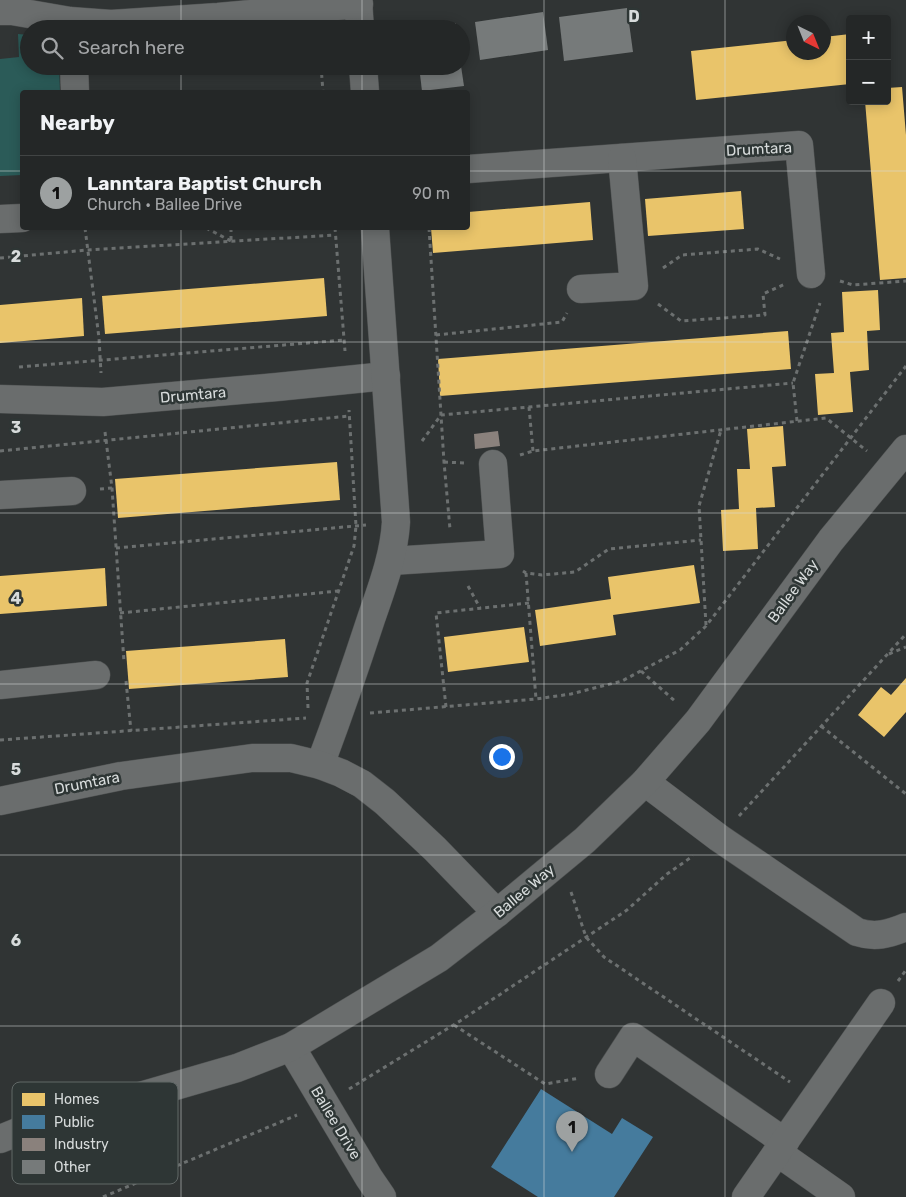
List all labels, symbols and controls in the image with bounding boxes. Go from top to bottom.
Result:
text: D [628,7,640,26]
north arrow [786,15,831,60]
map controls [846,15,891,105]
button: + [846,15,891,60]
search box [20,20,470,75]
icon: search [38,34,66,62]
text: Search here [78,36,185,59]
button: − [846,60,891,105]
text: Nearby [40,110,115,135]
street label: Drumtara [725,138,793,160]
text: Lanntara Baptist Church [87,172,322,195]
text: 1 [52,184,60,203]
text: 90 m [412,184,450,203]
text: Church · Ballee Drive [87,195,242,214]
text: 2 [11,247,21,266]
street label: Drumtara [159,383,227,407]
text: 3 [11,418,21,437]
street label: Ballee Way [764,556,822,626]
text: 4 [11,589,22,608]
your location [489,744,515,770]
text: 5 [11,760,21,779]
street label: Drumtara [53,768,121,798]
street label: Ballee Way [490,860,558,922]
text: 6 [11,931,21,950]
legend [12,1082,178,1184]
street label: Ballee Drive [307,1083,365,1163]
text: Homes [54,1091,99,1108]
pin: 1 [556,1111,588,1152]
text: Public [54,1114,95,1131]
text: Industry [54,1136,109,1153]
text: Other [54,1159,91,1176]

